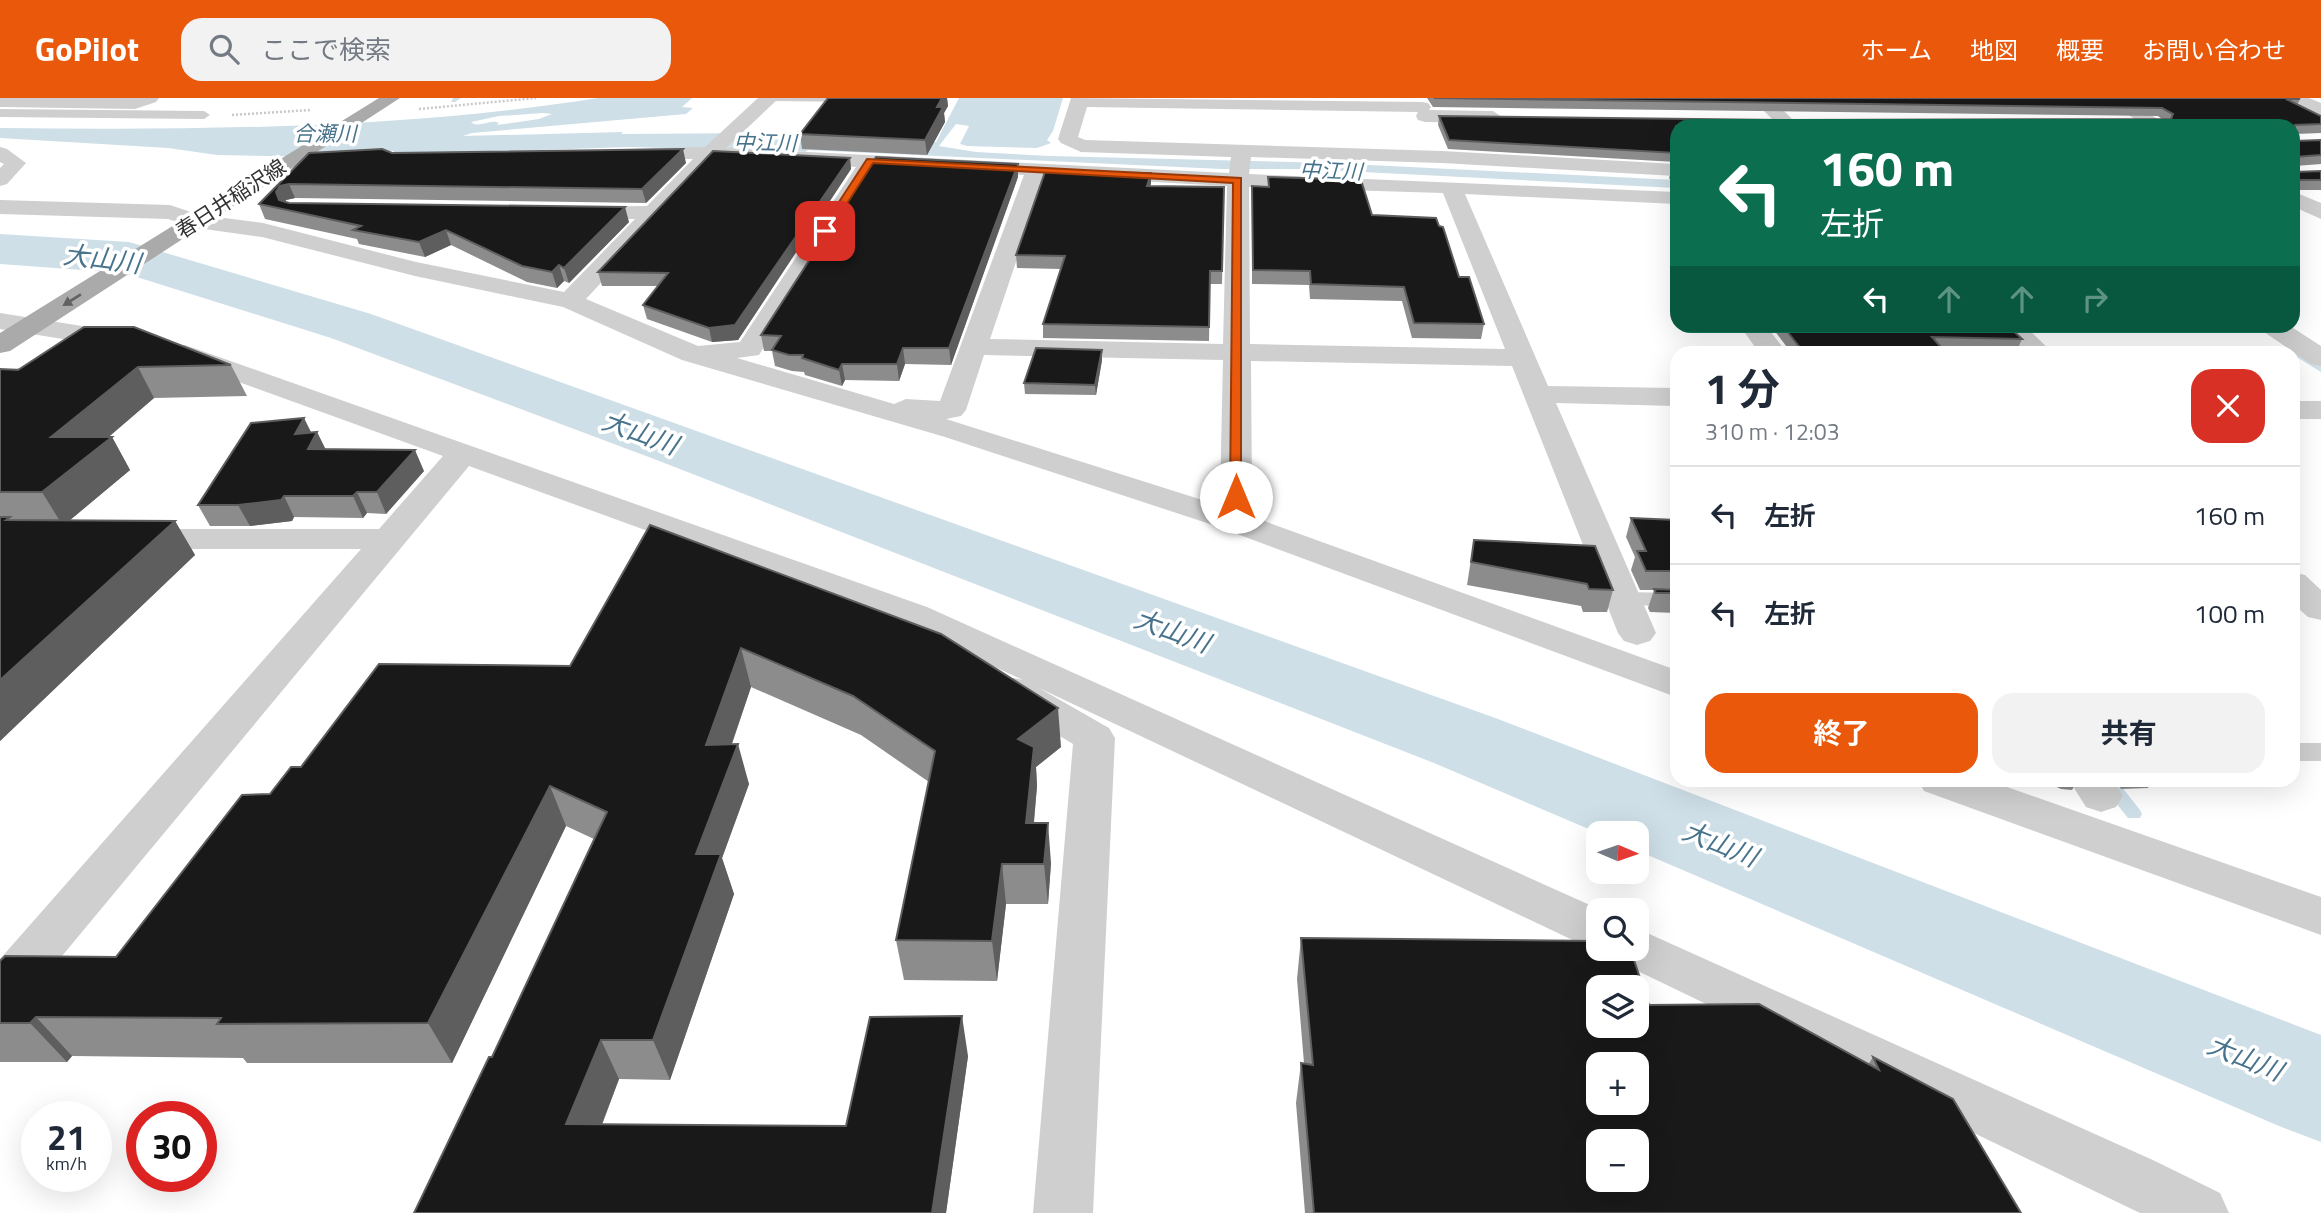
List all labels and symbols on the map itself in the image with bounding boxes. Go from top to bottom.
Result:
water label: 合瀬川 [294,117,358,149]
water label: 中江川 [733,125,799,159]
street label: 春日井稲沢線 [169,150,292,246]
water label: 中江川 [1299,153,1365,187]
pin [795,201,855,261]
water label: 大山川 [61,234,146,283]
one-way arrow [62,294,81,307]
water label: 大山川 [597,401,686,465]
position arrow [1199,460,1273,534]
water label: 大山川 [1129,599,1218,663]
water label: 大山川 [1677,811,1766,877]
north arrow [1586,821,1648,884]
water label: 大山川 [2202,1025,2291,1091]
speed limit sign: 30 [126,1101,217,1192]

